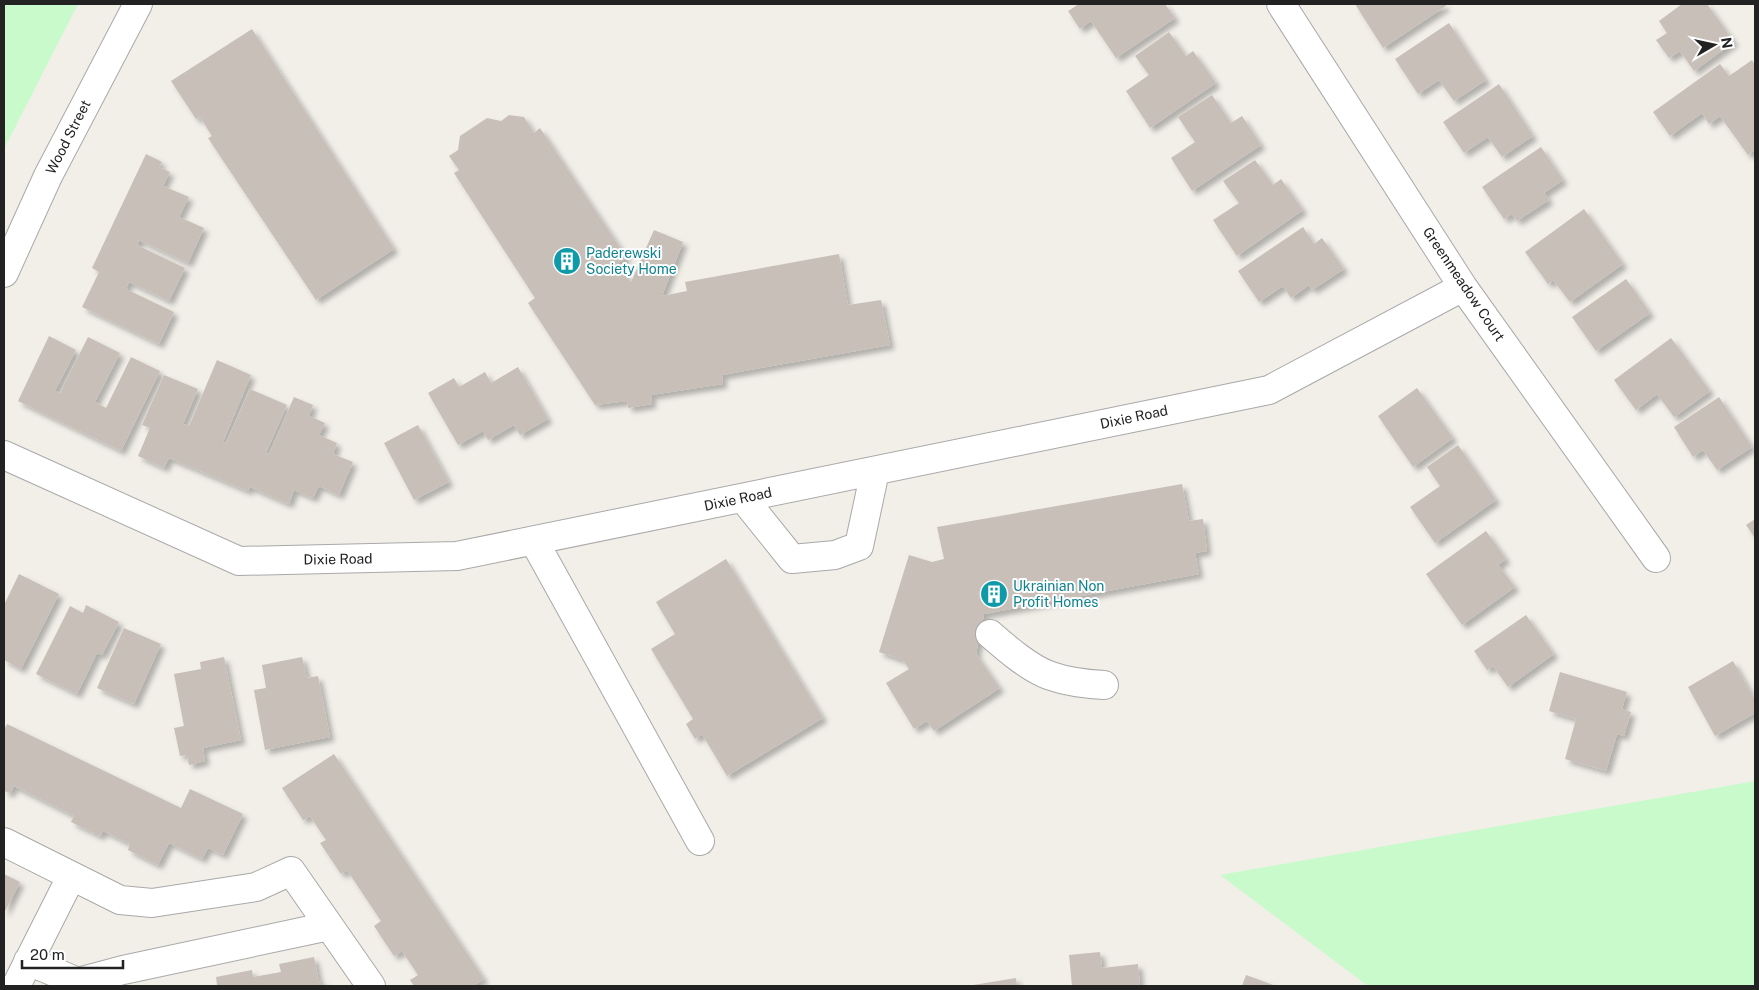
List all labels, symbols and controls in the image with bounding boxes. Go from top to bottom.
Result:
north arrow [1689,20,1739,70]
text: N [1718,36,1736,50]
street label: Wood Street [42,97,94,177]
street label: Greenmeadow Court [1420,224,1508,344]
place label: Paderewski Society Home [586,245,677,277]
building icon: Paderewski Society Home [552,246,582,276]
street label: Dixie Road [1099,402,1169,432]
street label: Dixie Road [703,484,773,514]
street label: Dixie Road [303,550,373,568]
place label: Ukrainian Non Profit Homes [1013,578,1104,610]
building icon: Ukrainian Non Profit Homes [979,579,1009,609]
scale bar [22,938,124,970]
text: 20 m [30,946,65,963]

